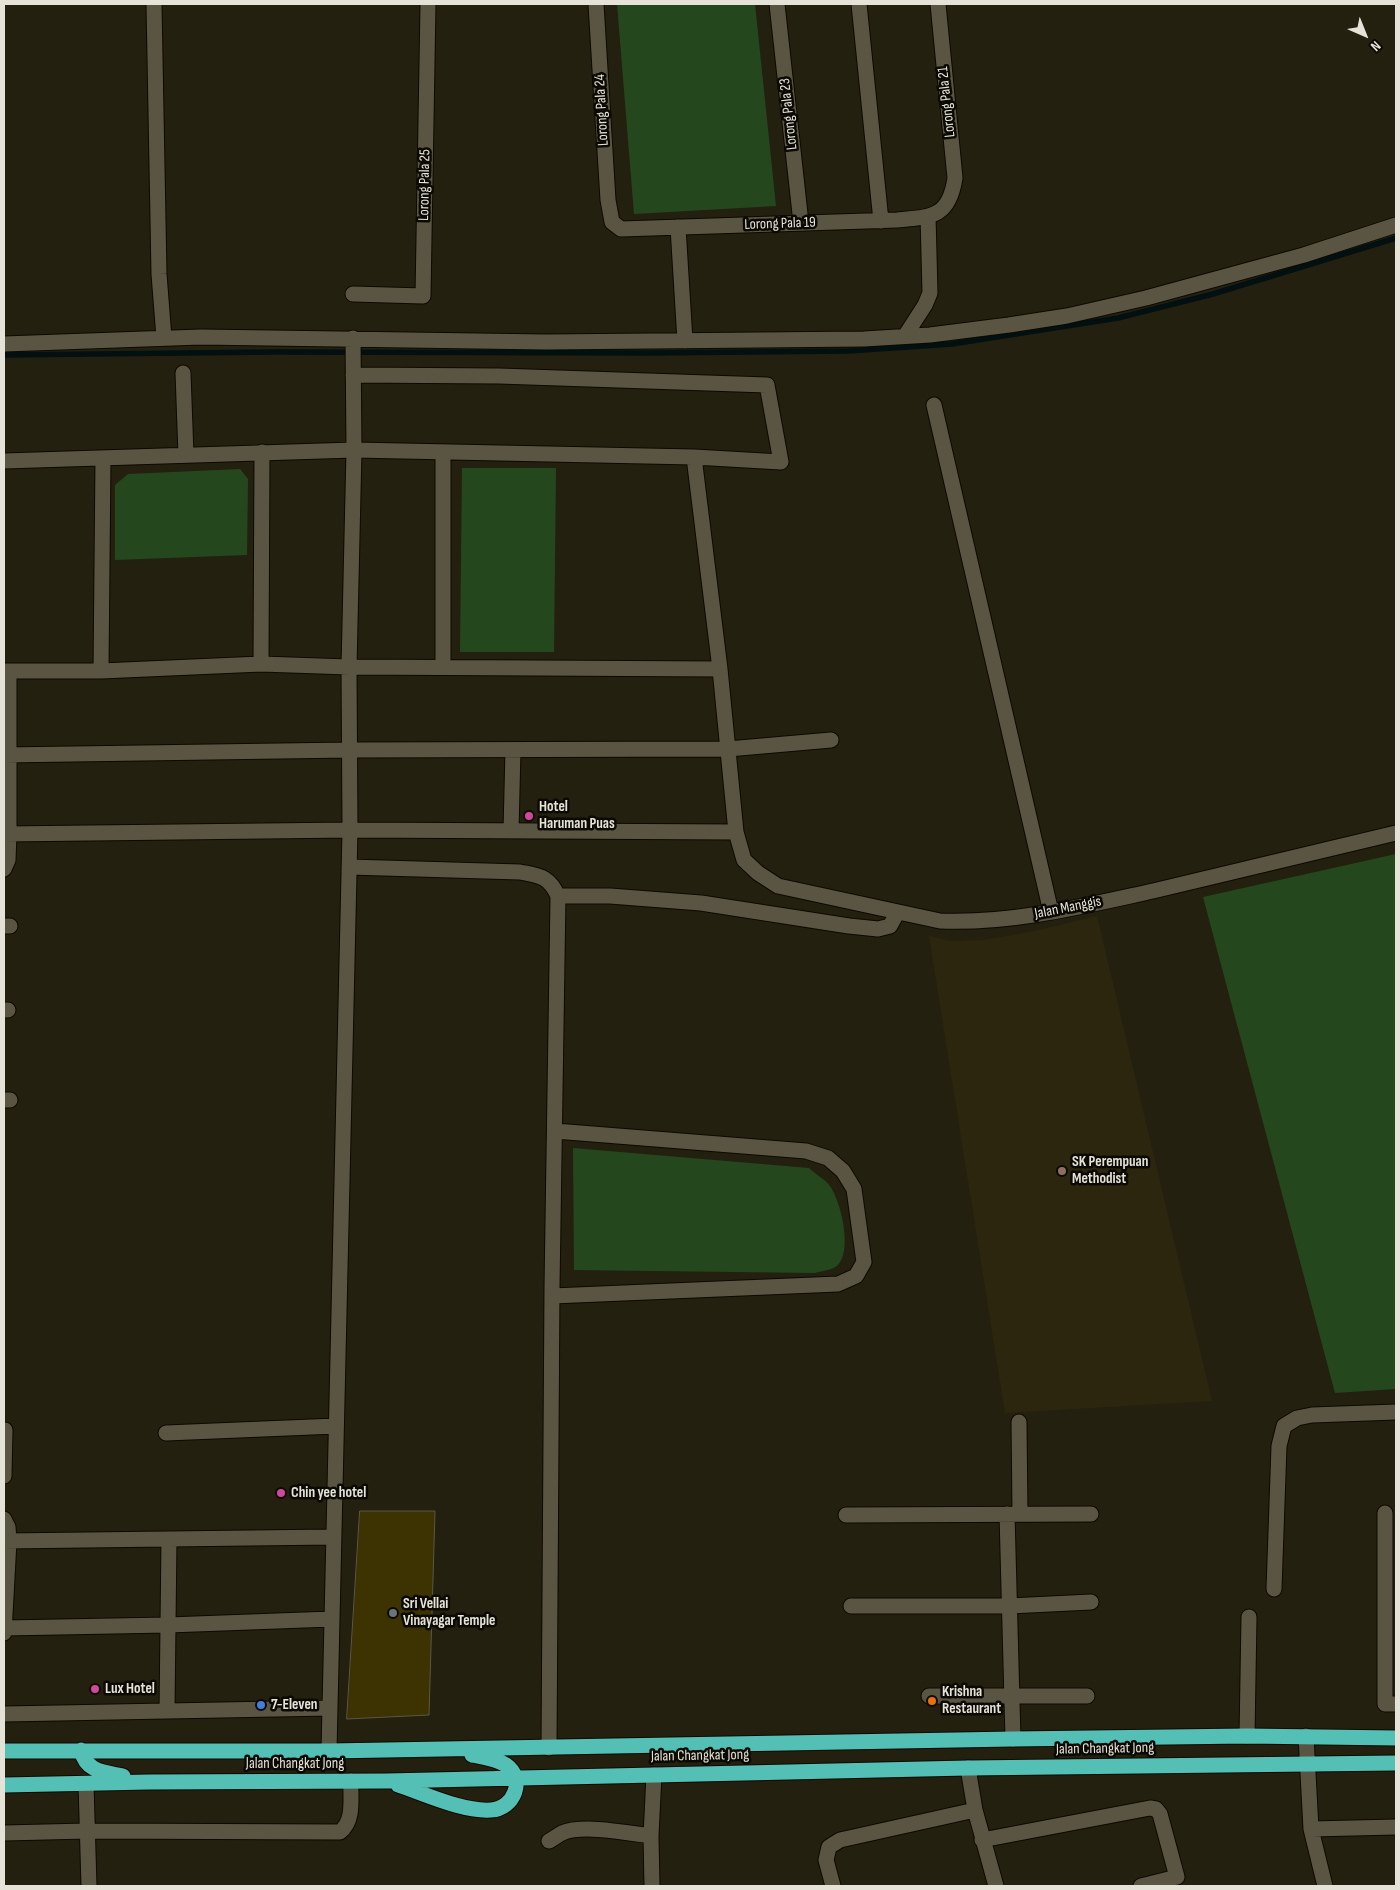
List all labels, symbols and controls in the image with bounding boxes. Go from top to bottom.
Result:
north arrow [1340,10,1390,60]
text: N [1367,37,1384,55]
street label: Lorong Pala 21 [934,66,960,138]
street label: Lorong Pala 24 [591,74,613,146]
street label: Lorong Pala 23 [776,77,802,151]
street label: Lorong Pala 25 [415,149,435,221]
street label: Lorong Pala 19 [744,214,816,234]
place label: Hotel Haruman Puas [539,798,615,833]
marker: Hotel Haruman Puas [523,810,535,822]
street label: Jalan Manggis [1033,893,1103,923]
place label: SK Perempuan Methodist [1072,1153,1148,1188]
marker: SK Perempuan Methodist [1056,1165,1068,1177]
place label: Chin yee hotel [291,1484,366,1502]
marker: Chin yee hotel [275,1487,287,1499]
place label: Sri Vellai Vinayagar Temple [403,1595,495,1630]
marker: Sri Vellai Vinayagar Temple [387,1607,399,1619]
place label: Lux Hotel [105,1680,155,1698]
marker: Lux Hotel [89,1683,101,1695]
place label: Krishna Restaurant [942,1683,1001,1718]
marker: Krishna Restaurant [926,1695,938,1707]
place label: 7-Eleven [271,1696,318,1714]
marker: 7-Eleven [255,1699,267,1711]
street label: Jalan Changkat Jong [1056,1739,1154,1759]
street label: Jalan Changkat Jong [651,1746,749,1766]
street label: Jalan Changkat Jong [246,1755,344,1773]

